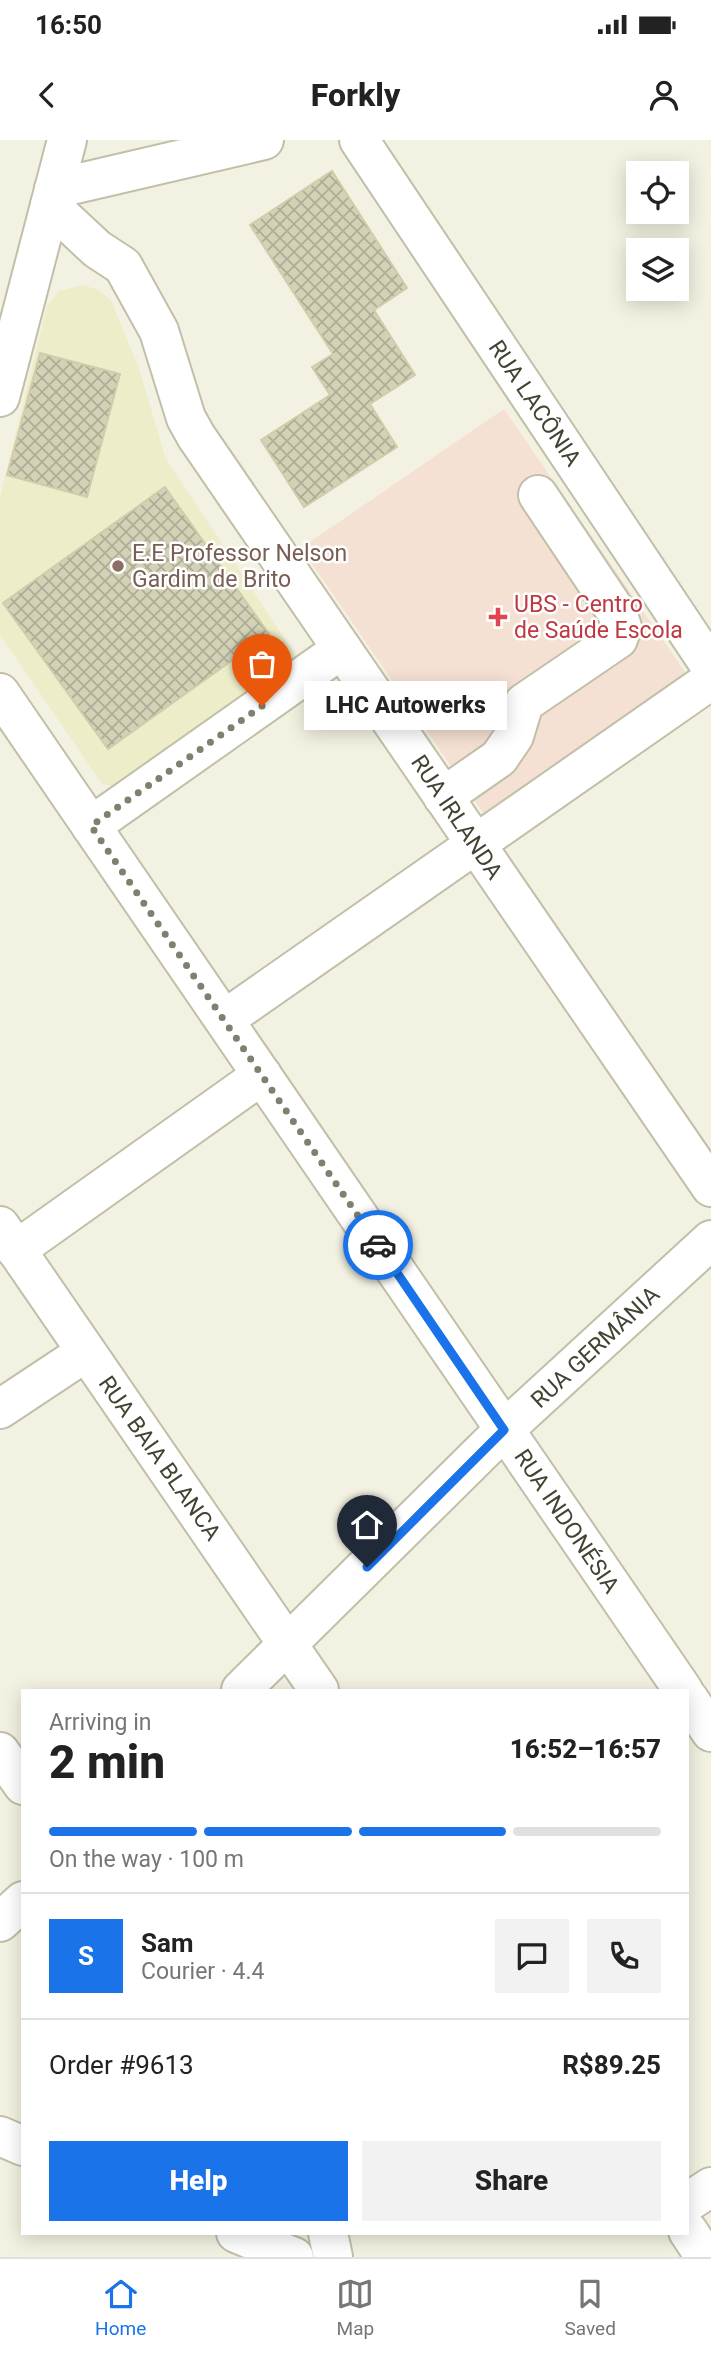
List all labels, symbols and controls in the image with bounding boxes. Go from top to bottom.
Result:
text: 16:50 [35,10,102,40]
icon: back [28,76,66,114]
text: Forkly [311,76,400,114]
icon: person [645,76,683,114]
map controls [626,161,689,301]
button: locate [626,161,689,224]
button: layers [626,238,689,301]
street label: RUA LACÔNIA [483,335,587,471]
place label: E.E Professor Nelson Gardim de Brito [132,540,347,593]
marker: E.E Professor Nelson Gardim de Brito [110,558,126,574]
place label: UBS - Centro de Saúde Escola [514,591,683,644]
marker: UBS - Centro de Saúde Escola [488,607,508,627]
pin [232,634,292,706]
icon: bag [243,645,281,683]
callout: LHC Autowerks [304,682,507,730]
text: LHC Autowerks [325,692,486,719]
street label: RUA IRLANDA [405,750,508,884]
courier [343,1210,413,1280]
icon: car [359,1226,397,1264]
street label: RUA GERMÂNIA [525,1280,665,1414]
street label: RUA BAIA BLANCA [93,1371,226,1546]
street label: RUA INDONÉSIA [508,1444,626,1598]
pin [337,1495,397,1567]
icon: home [348,1506,386,1544]
text: Arriving in [49,1709,152,1736]
text: 16:52–16:57 [510,1734,661,1764]
text: 2 min [49,1735,165,1789]
text: On the way · 100 m [49,1846,244,1873]
button: chat [495,1919,569,1993]
button: phone [587,1919,661,1993]
text: Sam [141,1928,193,1958]
text: S [78,1941,94,1971]
text: Courier · 4.4 [141,1958,264,1985]
text: Order #9613 [49,2050,194,2080]
text: R$89.25 [562,2050,661,2080]
button: Help [49,2141,348,2221]
button: Share [362,2141,661,2221]
tab: Home [95,2275,146,2340]
tab: Map [336,2275,374,2340]
tab: Saved [565,2275,616,2340]

